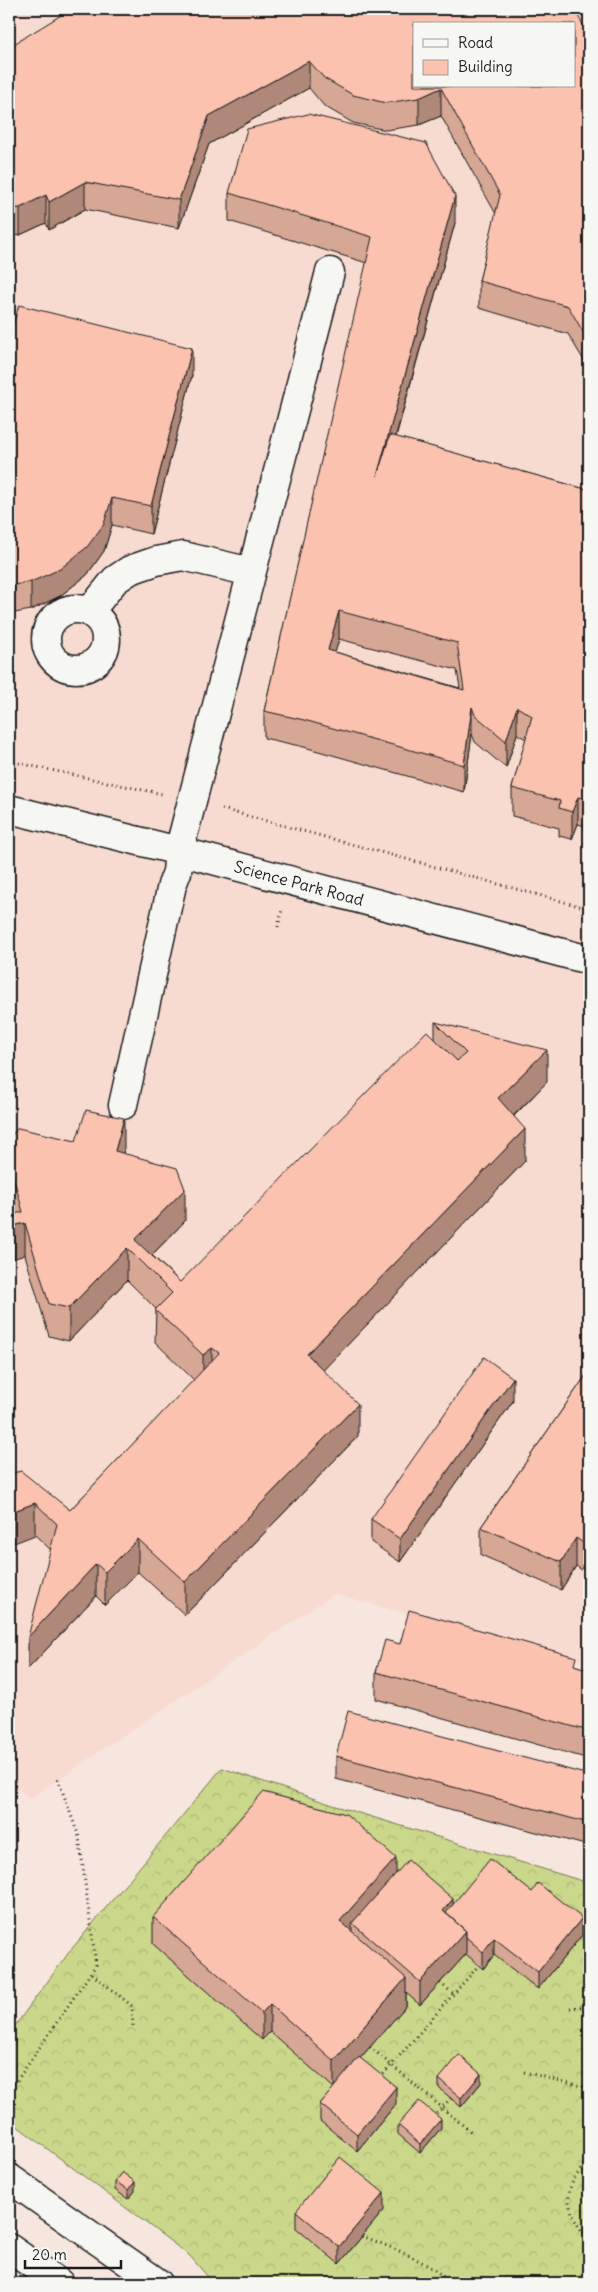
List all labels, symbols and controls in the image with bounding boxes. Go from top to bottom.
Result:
legend [413,22,576,88]
text: Road [458,33,493,52]
text: Building [458,57,513,76]
street label: Science Park Road [232,856,366,910]
scale bar [25,2237,121,2269]
text: 20 m [32,2245,67,2264]

